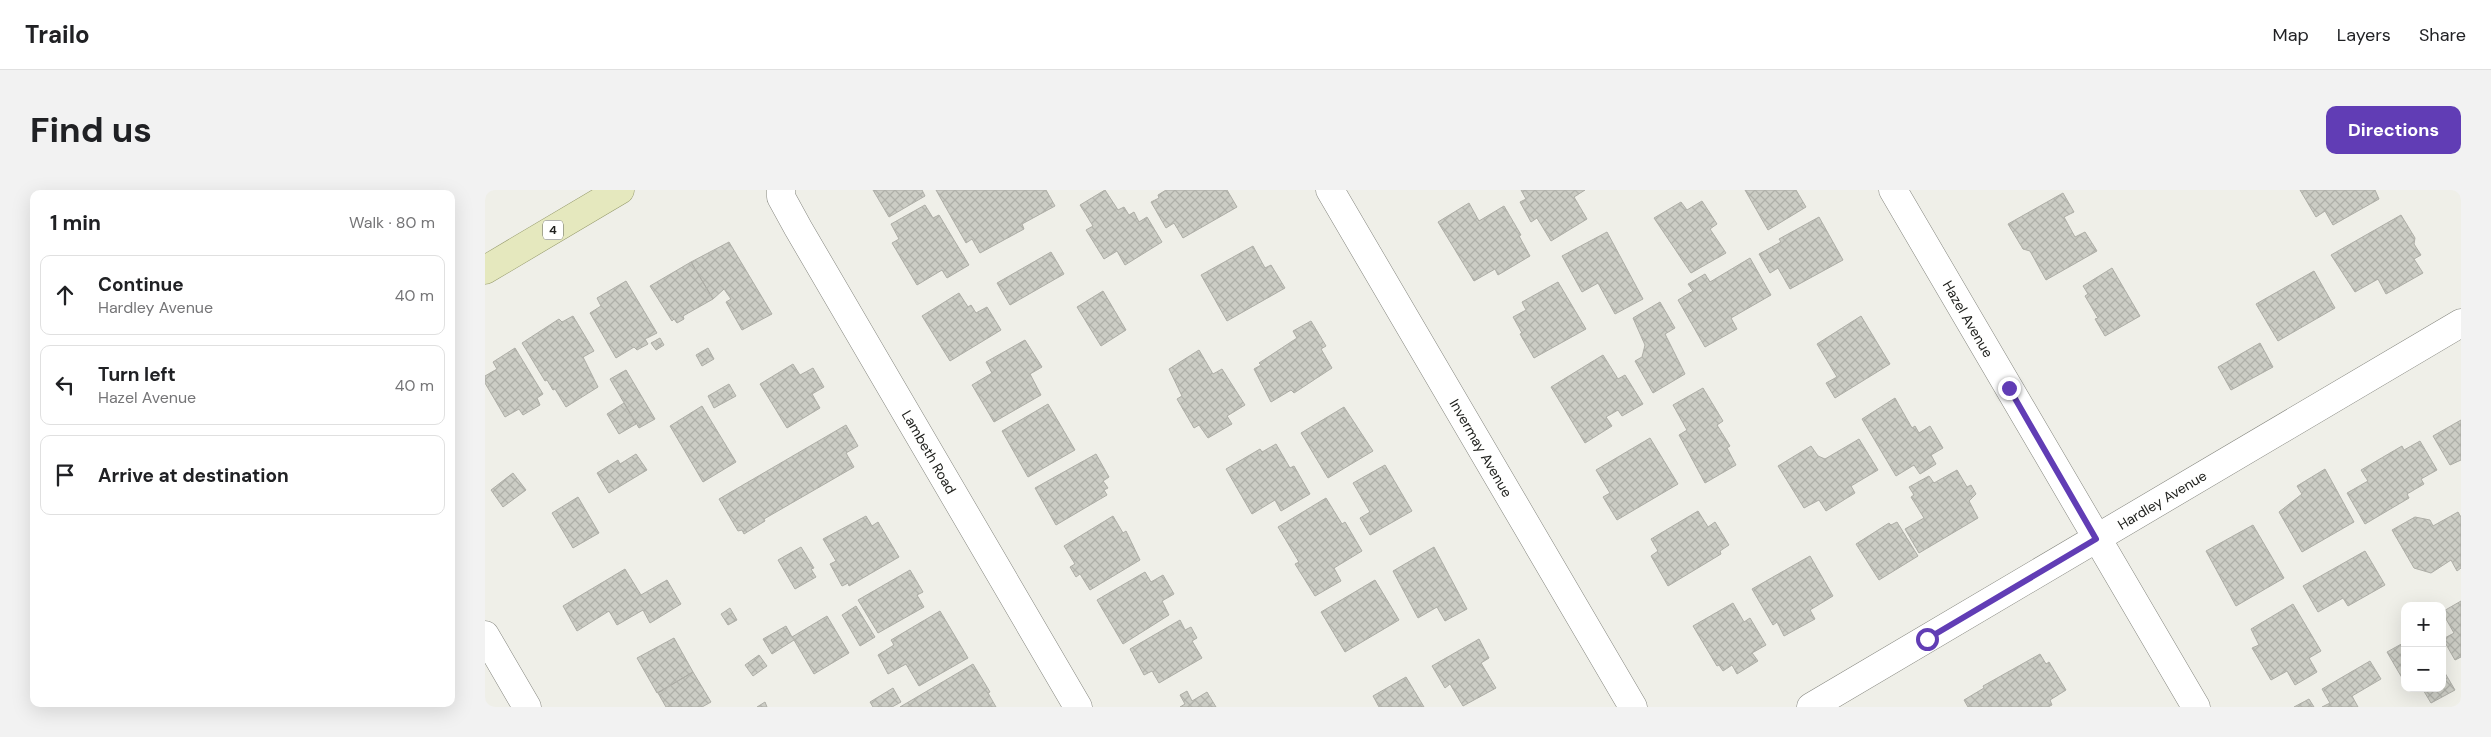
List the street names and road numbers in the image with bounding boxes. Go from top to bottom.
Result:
road number: 4 [543,220,563,240]
street label: Hazel Avenue [1939,277,1997,361]
street label: Invermay Avenue [1446,396,1516,500]
street label: Lambeth Road [898,407,960,497]
street label: Hardley Avenue [2114,466,2210,534]

